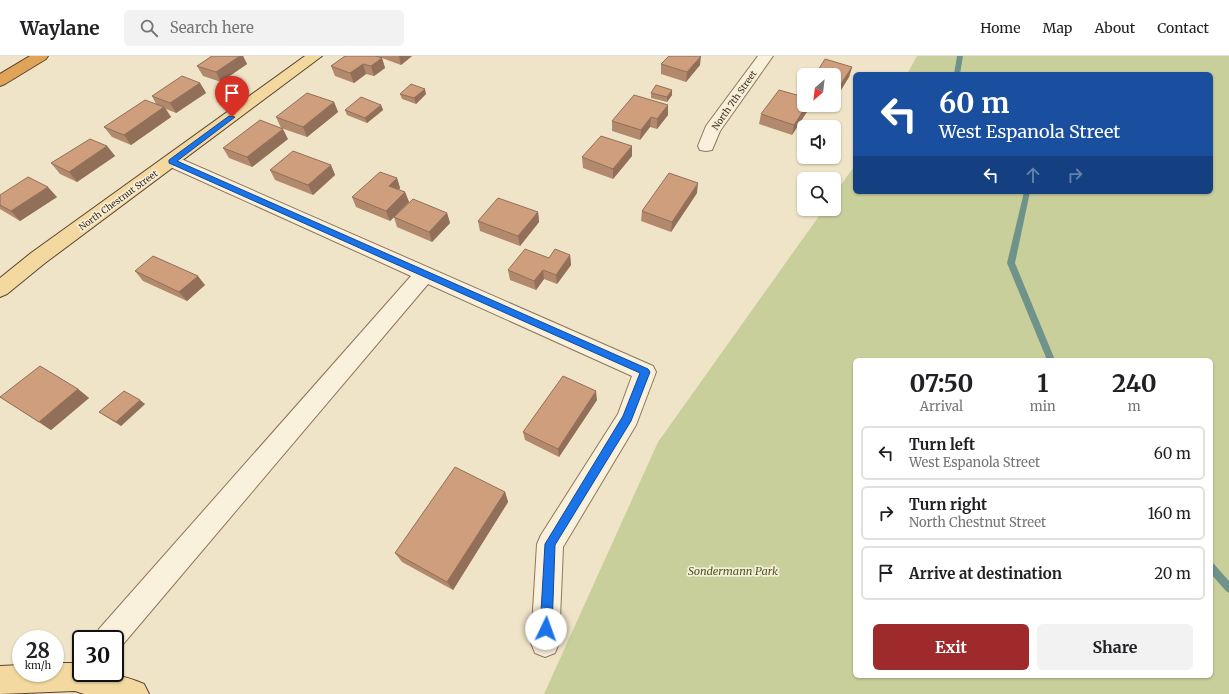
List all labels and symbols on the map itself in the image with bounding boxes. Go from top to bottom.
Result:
street label: North 7th Street [709,68,759,132]
north arrow [797,68,841,112]
pin [215,76,249,117]
street label: North Chestnut Street [76,167,160,232]
park label: Sondermann Park [688,564,778,578]
position arrow [525,608,567,650]
speed limit sign: 30 [72,630,124,682]

